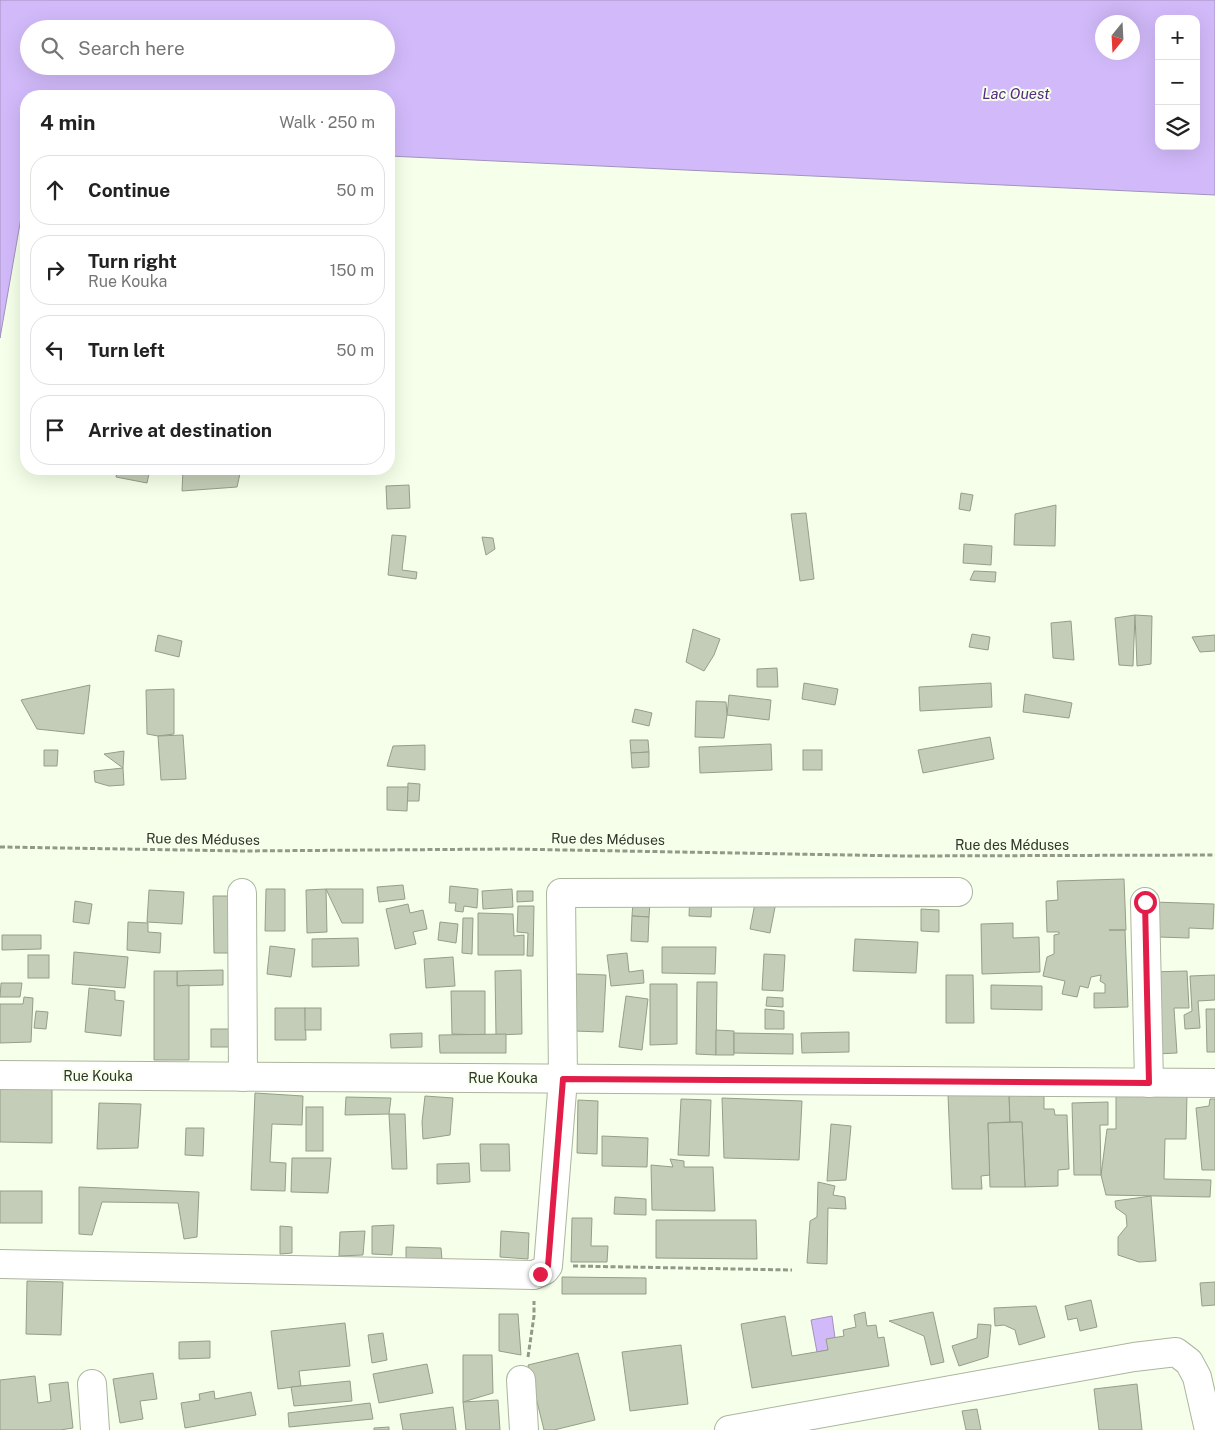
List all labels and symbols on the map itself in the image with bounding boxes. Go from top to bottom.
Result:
north arrow [1095,15,1140,60]
water label: Lac Ouest [982,85,1050,102]
street label: Rue des Méduses [146,830,260,848]
street label: Rue des Méduses [551,830,665,848]
street label: Rue des Méduses [955,837,1069,853]
route start [1134,891,1157,914]
street label: Rue Kouka [63,1068,133,1084]
street label: Rue Kouka [468,1070,538,1086]
route end [529,1263,552,1286]

